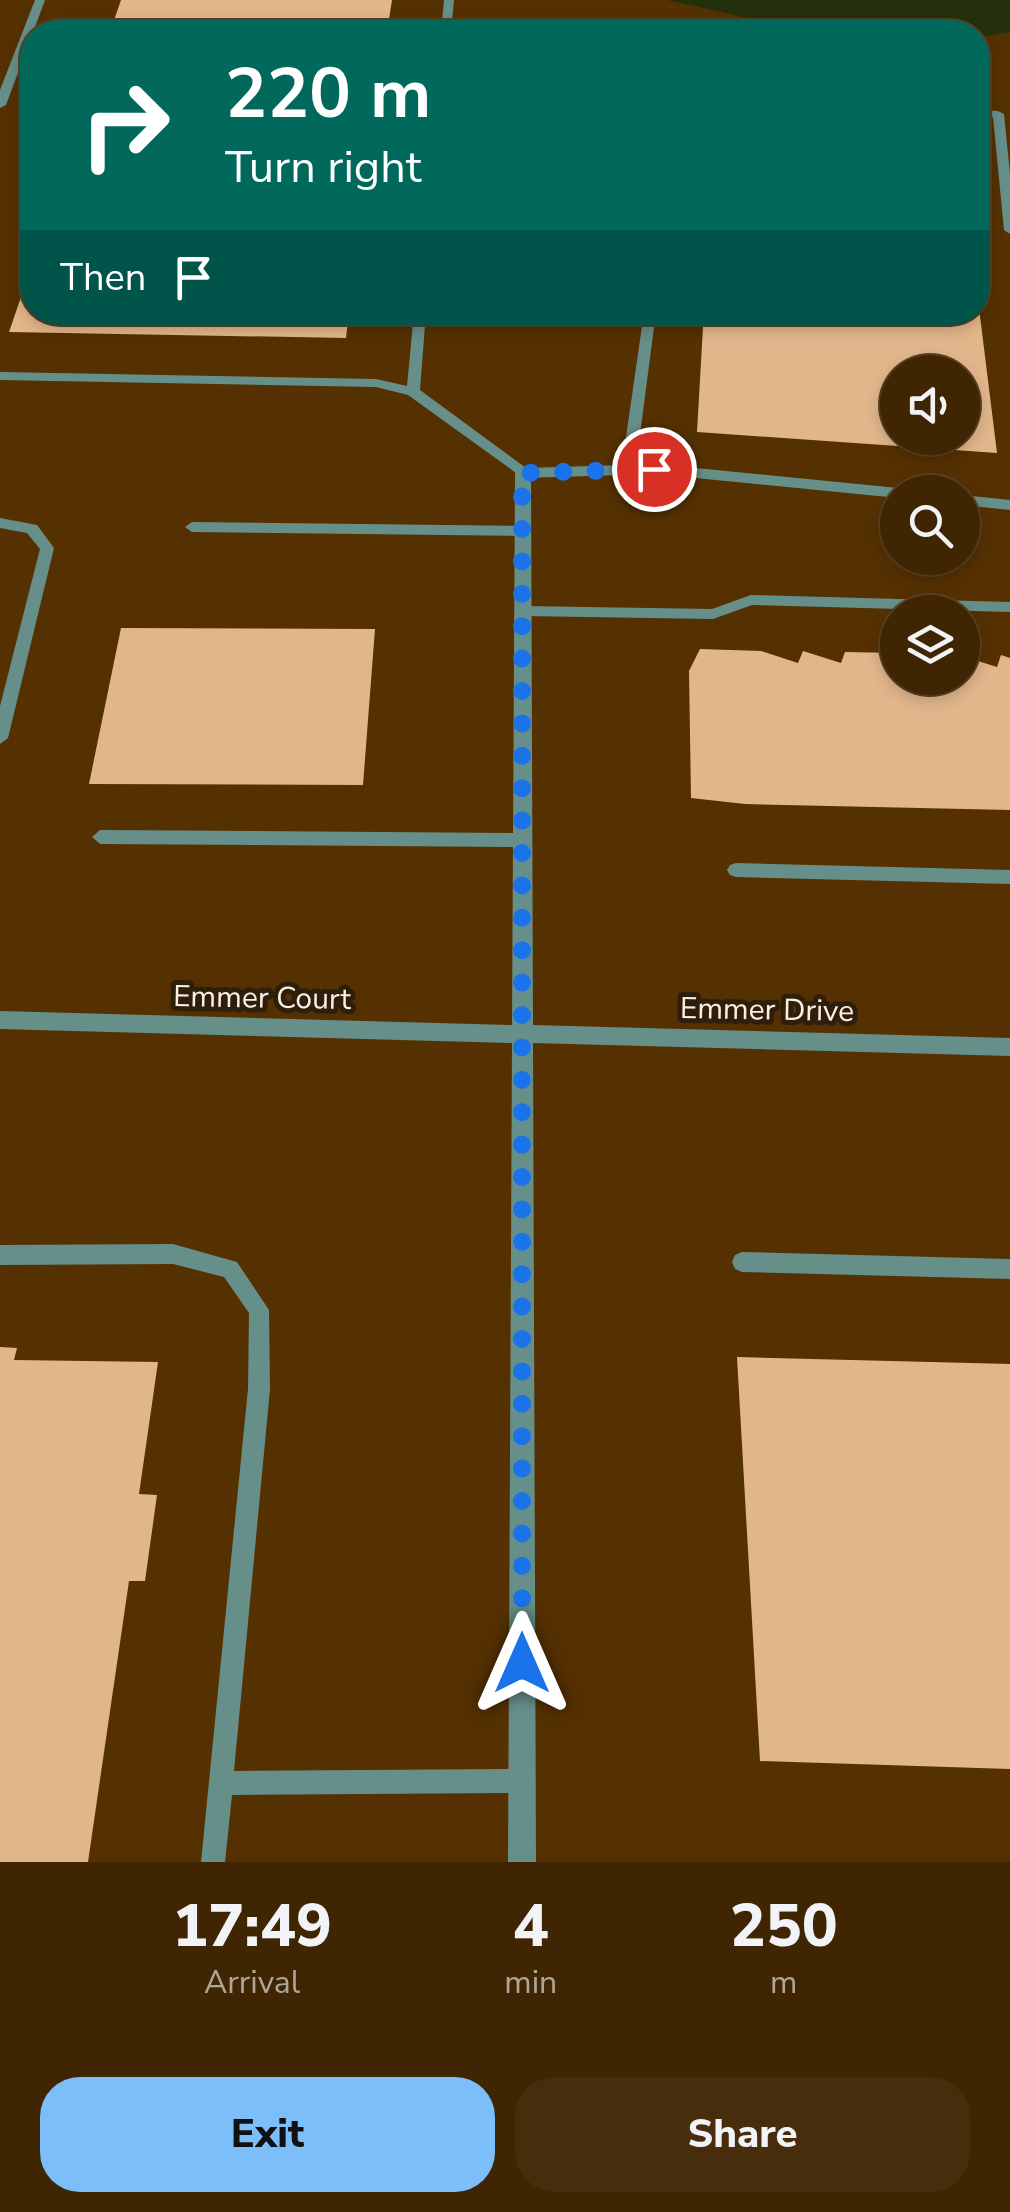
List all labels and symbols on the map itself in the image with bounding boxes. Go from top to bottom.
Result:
pin [612,427,697,512]
street label: Emmer Court [173,976,352,1020]
street label: Emmer Drive [679,988,855,1032]
position arrow [470,1611,574,1715]

